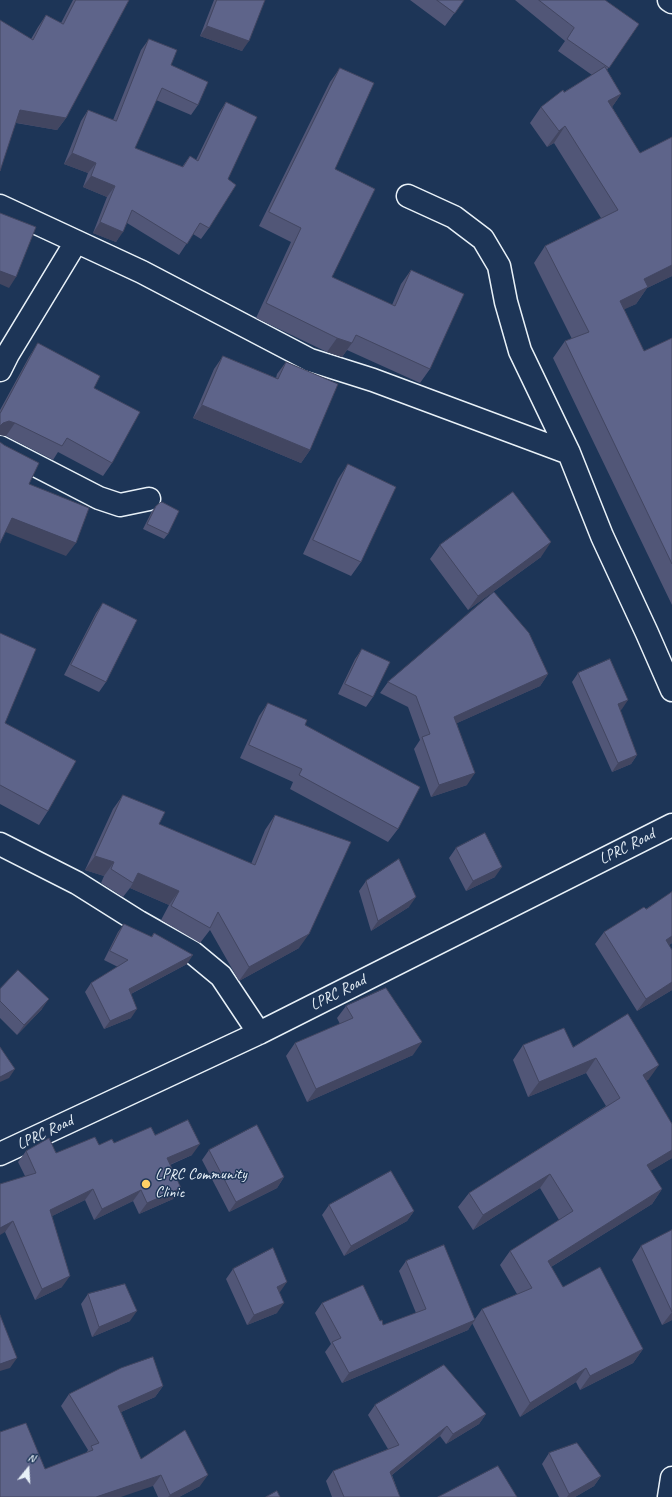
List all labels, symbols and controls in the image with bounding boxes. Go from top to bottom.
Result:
street label: LPRC Road [596,825,658,869]
street label: LPRC Road [307,971,369,1015]
street label: LPRC Road [14,1112,76,1154]
place label: LPRC Community Clinic [155,1165,247,1203]
marker: LPRC Community Clinic [140,1178,152,1190]
north arrow [8,1449,48,1489]
text: N [26,1450,37,1465]

